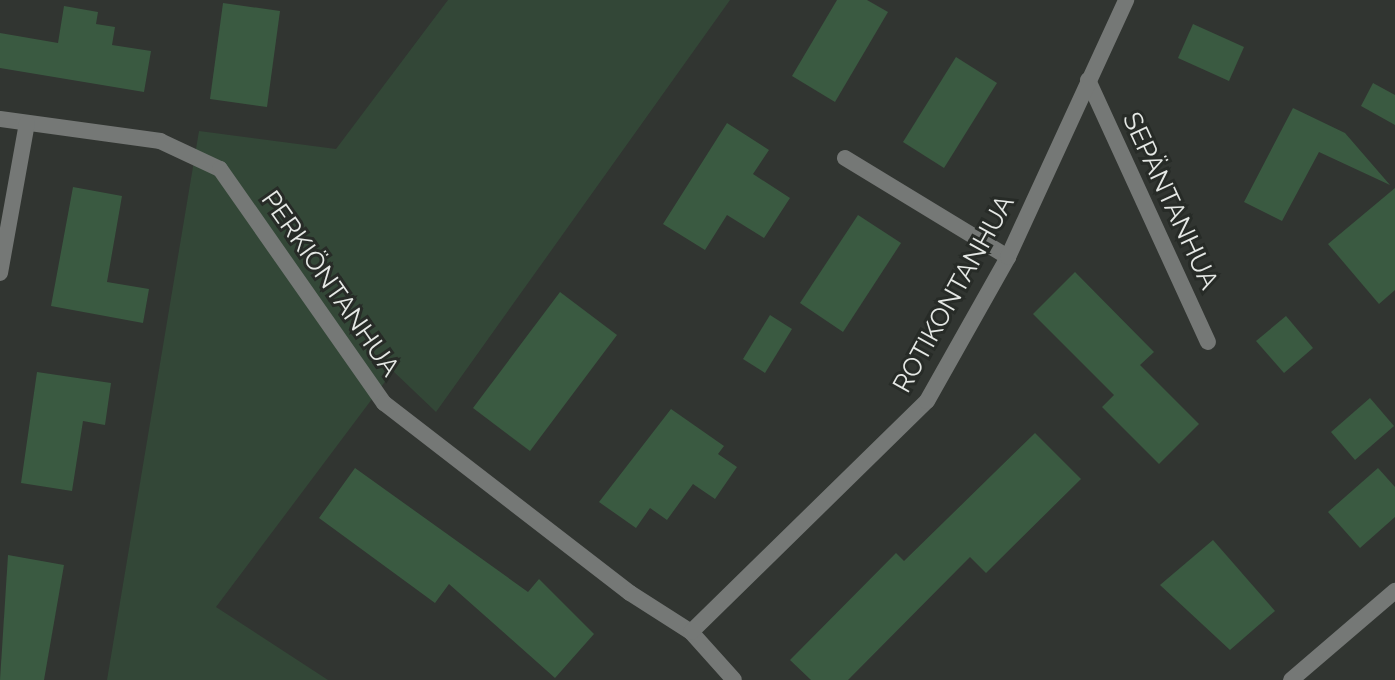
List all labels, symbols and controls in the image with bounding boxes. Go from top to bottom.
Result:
street label: SEPÄNTANHUA [1115,108,1225,294]
street label: PERKIÖNTANHUA [254,185,406,383]
street label: ROTIKONTANHUA [887,190,1021,398]

